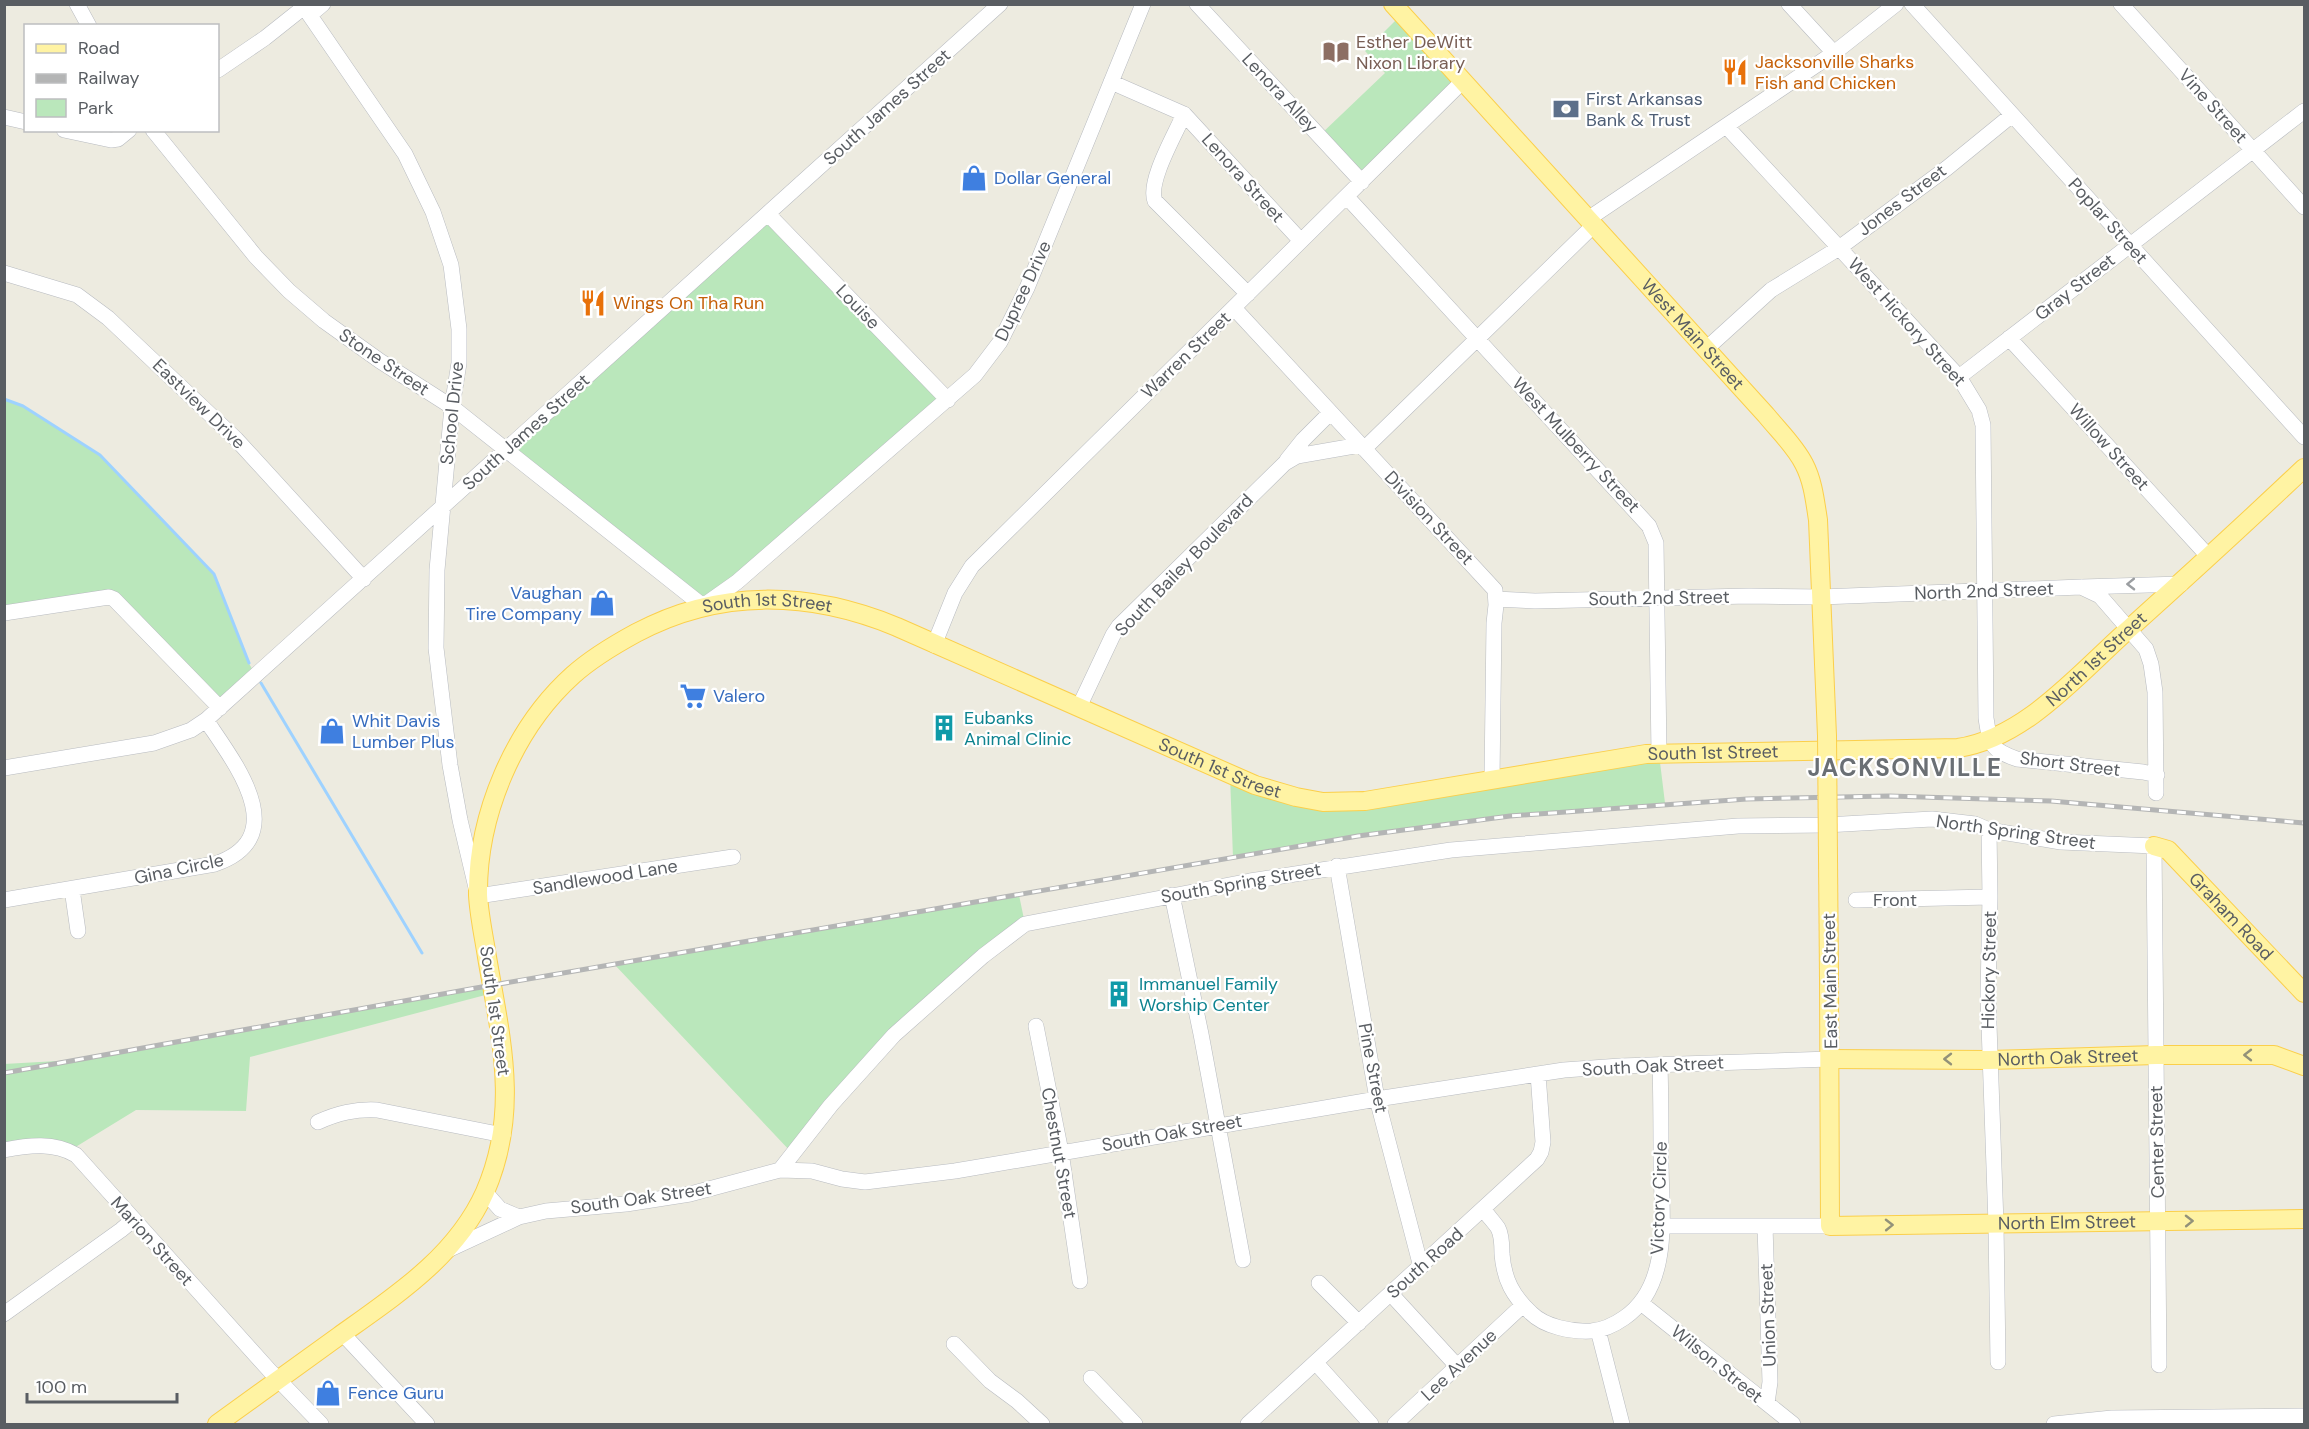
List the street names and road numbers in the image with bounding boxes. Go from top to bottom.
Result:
street label: South James Street [818,43,956,171]
street label: Lenora Alley [1237,48,1323,138]
street label: Vine Street [2173,64,2253,148]
street label: Lenora Street [1196,128,1290,228]
street label: Jones Street [1853,159,1951,241]
street label: Poplar Street [2063,173,2153,269]
street label: Dupree Drive [989,237,1057,345]
street label: Gray Street [2030,248,2120,326]
street label: West Hickory Street [1843,252,1971,392]
street label: West Main Street [1636,273,1750,395]
street label: Louise [831,279,885,335]
street label: Warren Street [1136,306,1236,404]
street label: Stone Street [334,323,434,401]
street label: Eastview Drive [147,354,251,454]
street label: School Drive [435,360,469,466]
street label: South James Street [457,368,595,496]
street label: West Mulberry Street [1507,372,1645,518]
street label: Willow Street [2063,398,2155,496]
street label: Division Street [1379,466,1479,570]
street label: South Bailey Boulevard [1110,489,1258,641]
street label: North 2nd Street [1914,577,2054,605]
street label: South 2nd Street [1588,585,1730,611]
street label: South 1st Street [700,588,835,619]
street label: North 1st Street [2041,607,2152,712]
street label: South 1st Street [1155,732,1284,804]
street label: South 1st Street [1647,739,1779,766]
street label: Short Street [2018,746,2122,782]
street label: North Spring Street [1935,809,2097,855]
street label: Gina Circle [132,848,226,890]
street label: Sandlewood Lane [531,854,679,900]
street label: South Spring Street [1159,857,1323,909]
street label: Graham Road [2183,867,2279,965]
street label: Front [1873,888,1917,912]
street label: Hickory Street [1976,911,2002,1029]
street label: East Main Street [1817,913,1843,1049]
street label: South 1st Street [474,945,516,1077]
street label: Pine Street [1353,1021,1393,1115]
street label: North Oak Street [1997,1044,2139,1072]
street label: South Oak Street [1581,1050,1725,1082]
street label: Center Street [2144,1085,2170,1199]
street label: Chestnut Street [1036,1086,1082,1220]
street label: South Oak Street [1100,1109,1244,1157]
street label: Victory Circle [1645,1141,1673,1255]
street label: South Oak Street [569,1176,713,1220]
street label: Marion Street [105,1191,199,1291]
street label: North Elm Street [1998,1209,2136,1236]
street label: South Road [1381,1222,1469,1304]
street label: Union Street [1754,1263,1782,1367]
street label: Wilson Street [1666,1320,1768,1408]
street label: Lee Avenue [1416,1324,1502,1406]

